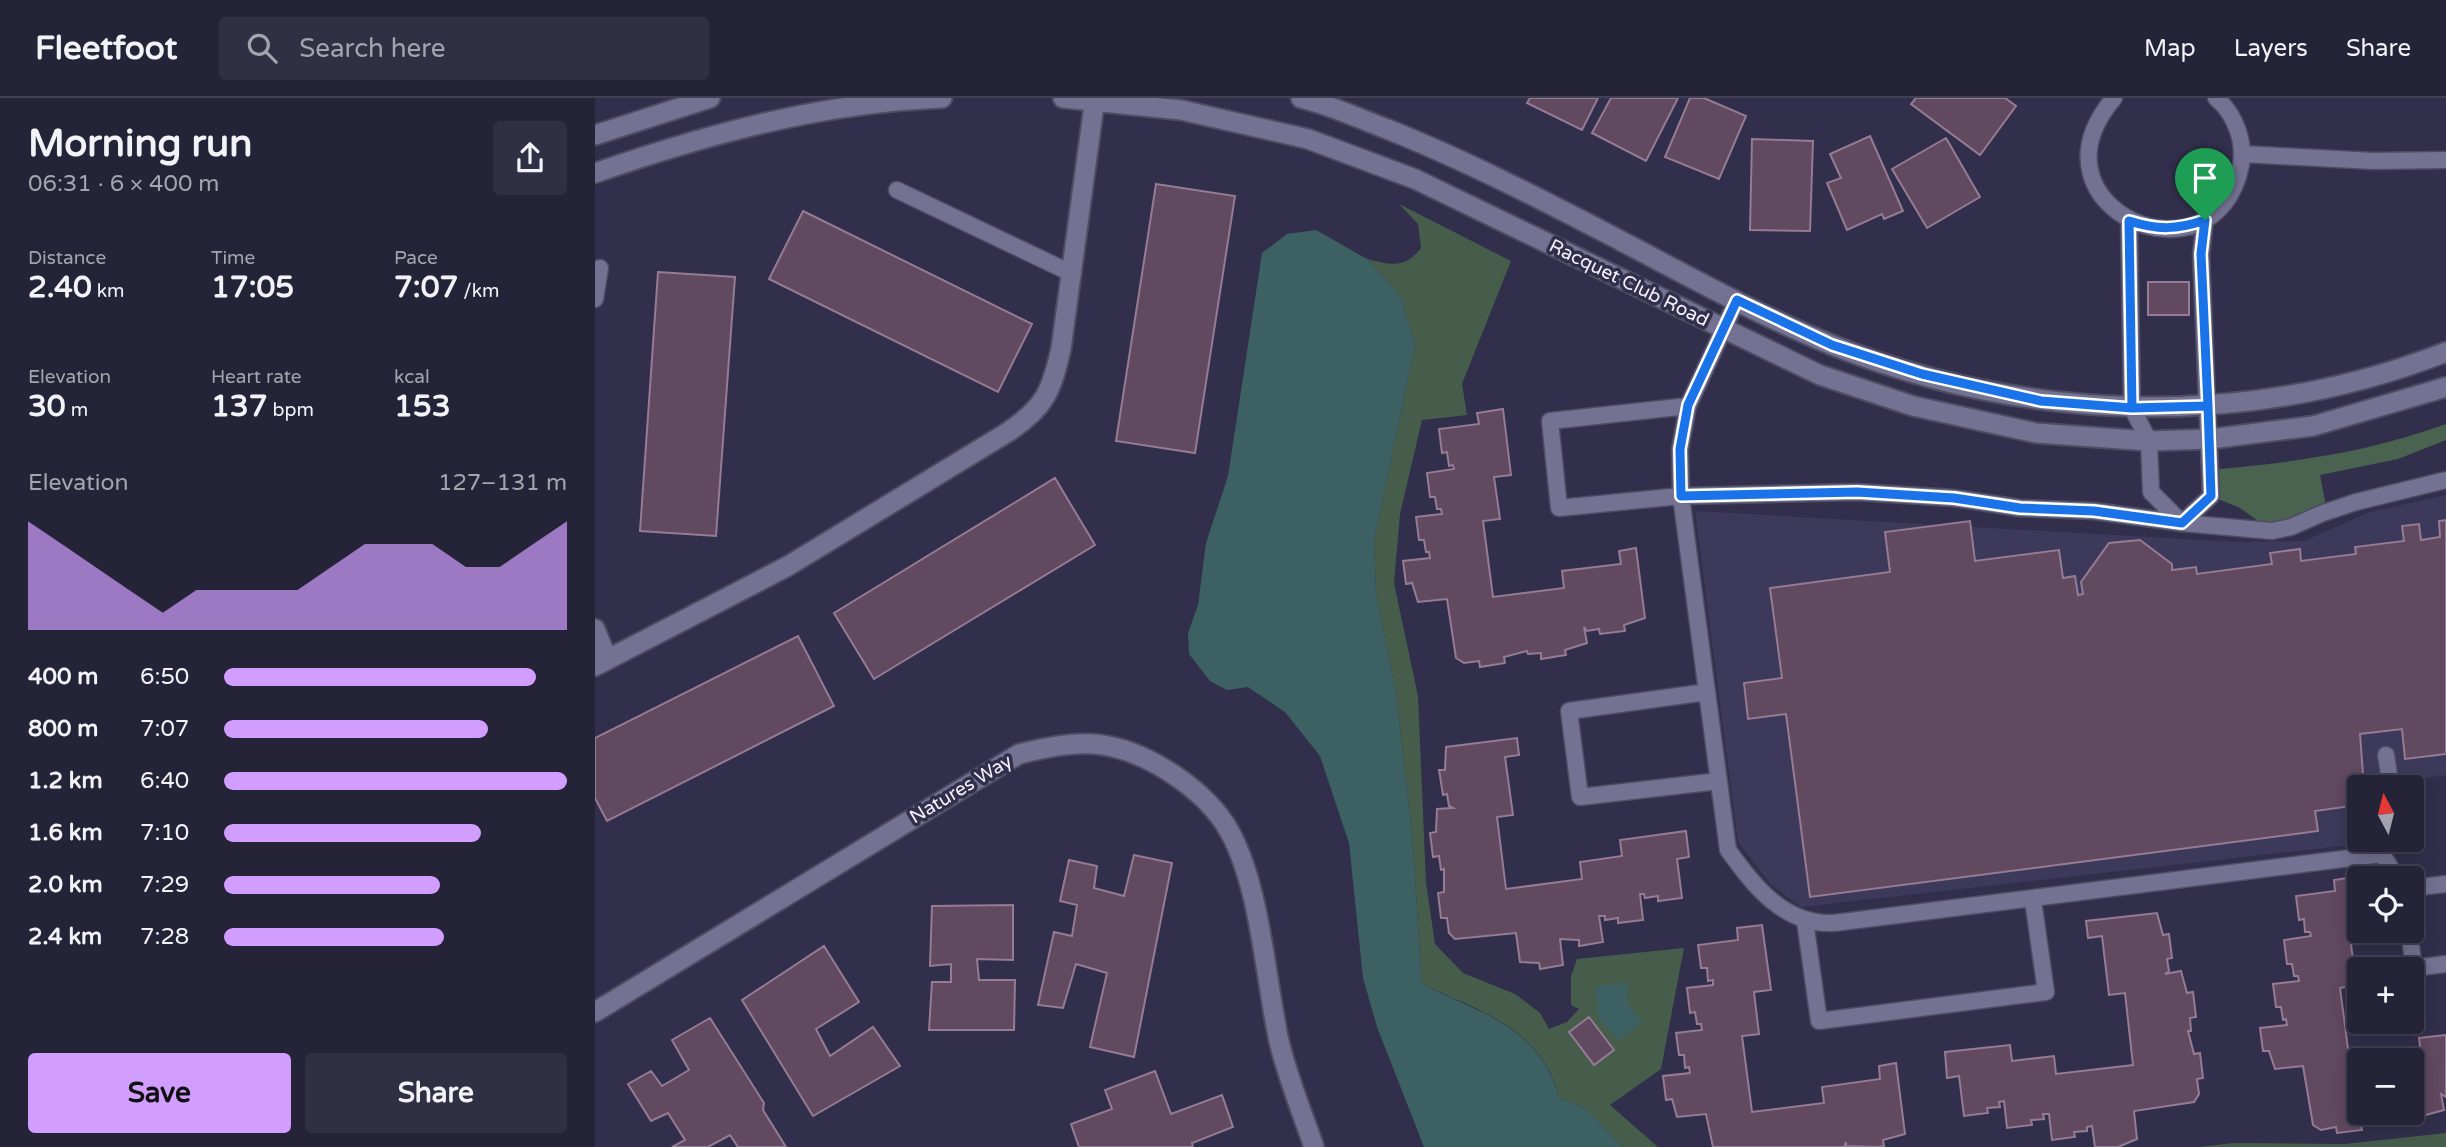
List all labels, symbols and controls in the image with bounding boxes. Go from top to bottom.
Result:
search box [219,17,709,80]
text: Fleetfoot [35,29,177,68]
icon: search [243,29,281,67]
text: Search here [299,33,445,64]
text: Map [2144,34,2196,63]
text: Layers [2234,34,2308,63]
text: Share [2346,34,2411,63]
text: Morning run [28,121,252,167]
button: share [493,121,567,195]
pin [2175,148,2235,220]
icon: arrive [2186,159,2224,197]
text: 06:31 · 6 × 400 m [28,170,219,198]
street label: Racquet Club Road [1546,235,1712,331]
text: Distance [28,247,106,269]
text: Time [211,247,255,269]
text: Pace [394,247,438,269]
text: 2.40 [28,269,92,306]
text: 17:05 [211,269,294,306]
text: 7:07 [394,269,458,306]
text: km [92,280,124,302]
text: /km [458,280,499,302]
text: Elevation [28,366,111,388]
text: Heart rate [211,366,302,388]
text: kcal [394,366,430,388]
text: 30 [28,388,66,425]
text: 137 [211,388,268,425]
text: 153 [394,388,451,425]
text: m [66,399,88,421]
text: bpm [268,399,314,421]
text: Elevation [28,469,129,497]
text: 127–131 m [438,469,567,497]
text: 400 m [28,663,98,691]
text: 6:50 [140,663,189,691]
text: 800 m [28,715,98,743]
text: 7:07 [140,715,189,743]
street label: Natures Way [906,750,1016,828]
text: 1.2 km [28,767,103,795]
text: 6:40 [140,767,189,795]
north arrow [2347,775,2424,852]
map controls [2347,775,2424,1125]
text: 1.6 km [28,819,103,847]
text: 7:10 [140,819,189,847]
button: locate [2347,866,2424,943]
text: 2.0 km [28,871,103,899]
text: 7:29 [140,871,189,899]
text: 2.4 km [28,923,102,951]
text: 7:28 [140,923,189,951]
button: + [2347,957,2424,1034]
button: − [2347,1048,2424,1125]
button: Save [28,1053,291,1133]
button: Share [305,1053,567,1133]

